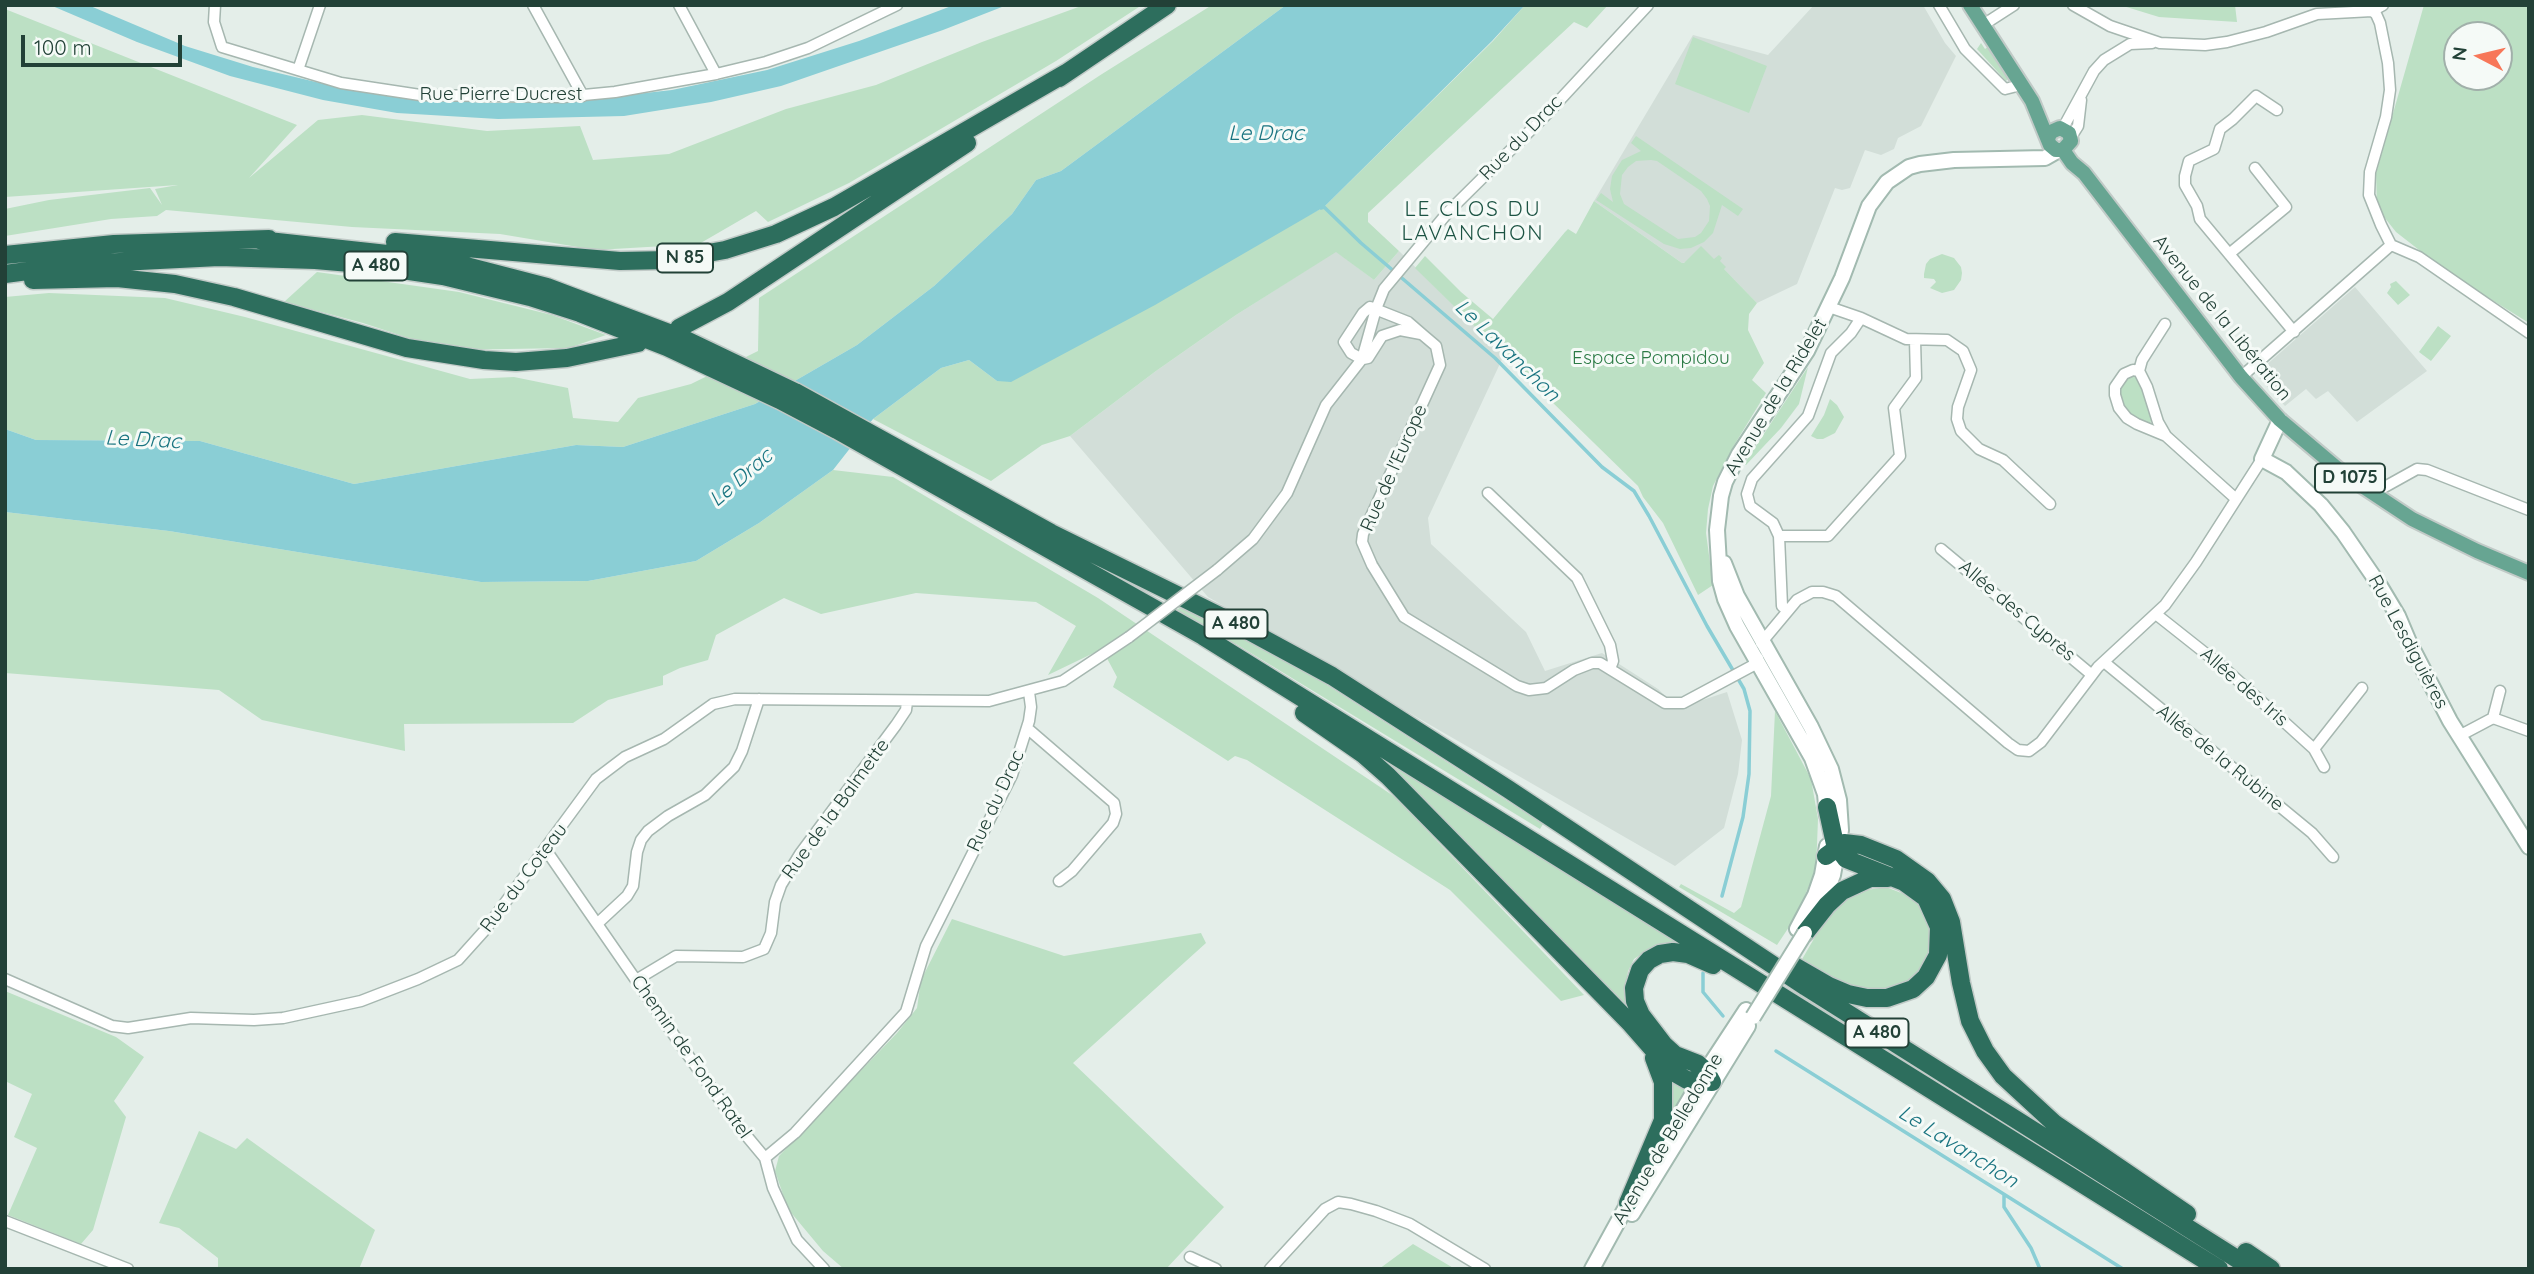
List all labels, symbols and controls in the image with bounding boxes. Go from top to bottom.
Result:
scale bar [24,21,186,65]
north arrow [2443,21,2513,91]
text: 100 m [34,34,92,60]
text: N [2446,45,2472,62]
street label: Rue Pierre Ducrest [420,83,582,105]
street label: Rue du Drac [1475,91,1567,185]
water label: Le Drac [1228,121,1304,147]
district label: LE CLOS DU LAVANCHON [1403,197,1543,247]
street label: Avenue de la Libération [2148,231,2296,405]
road number: N 85 [657,244,713,272]
road number: A 480 [344,252,408,280]
water label: Le Lavanchon [1449,295,1565,407]
street label: Avenue de la Ridelet [1720,314,1832,480]
park label: Espace Pompidou [1572,347,1730,369]
street label: Rue de l'Europe [1356,401,1432,535]
water label: Le Drac [105,425,181,455]
water label: Le Drac [704,444,778,512]
road number: D 1075 [2315,464,2385,492]
street label: Allée des Cyprès [1954,556,2080,666]
street label: Rue Lesdiguières [2363,571,2453,713]
road number: A 480 [1204,610,1268,638]
street label: Allée des Iris [2195,643,2293,731]
street label: Allée de la Rubine [2152,700,2288,816]
street label: Rue de la Balmette [778,734,894,884]
street label: Rue du Drac [963,747,1029,855]
street label: Rue du Coteau [476,819,572,937]
street label: Chemin de Fond Ratel [626,971,756,1143]
road number: A 480 [1846,1018,1909,1048]
street label: Avenue de Belledonne [1608,1049,1728,1229]
water label: Le Lavanchon [1894,1100,2022,1194]

